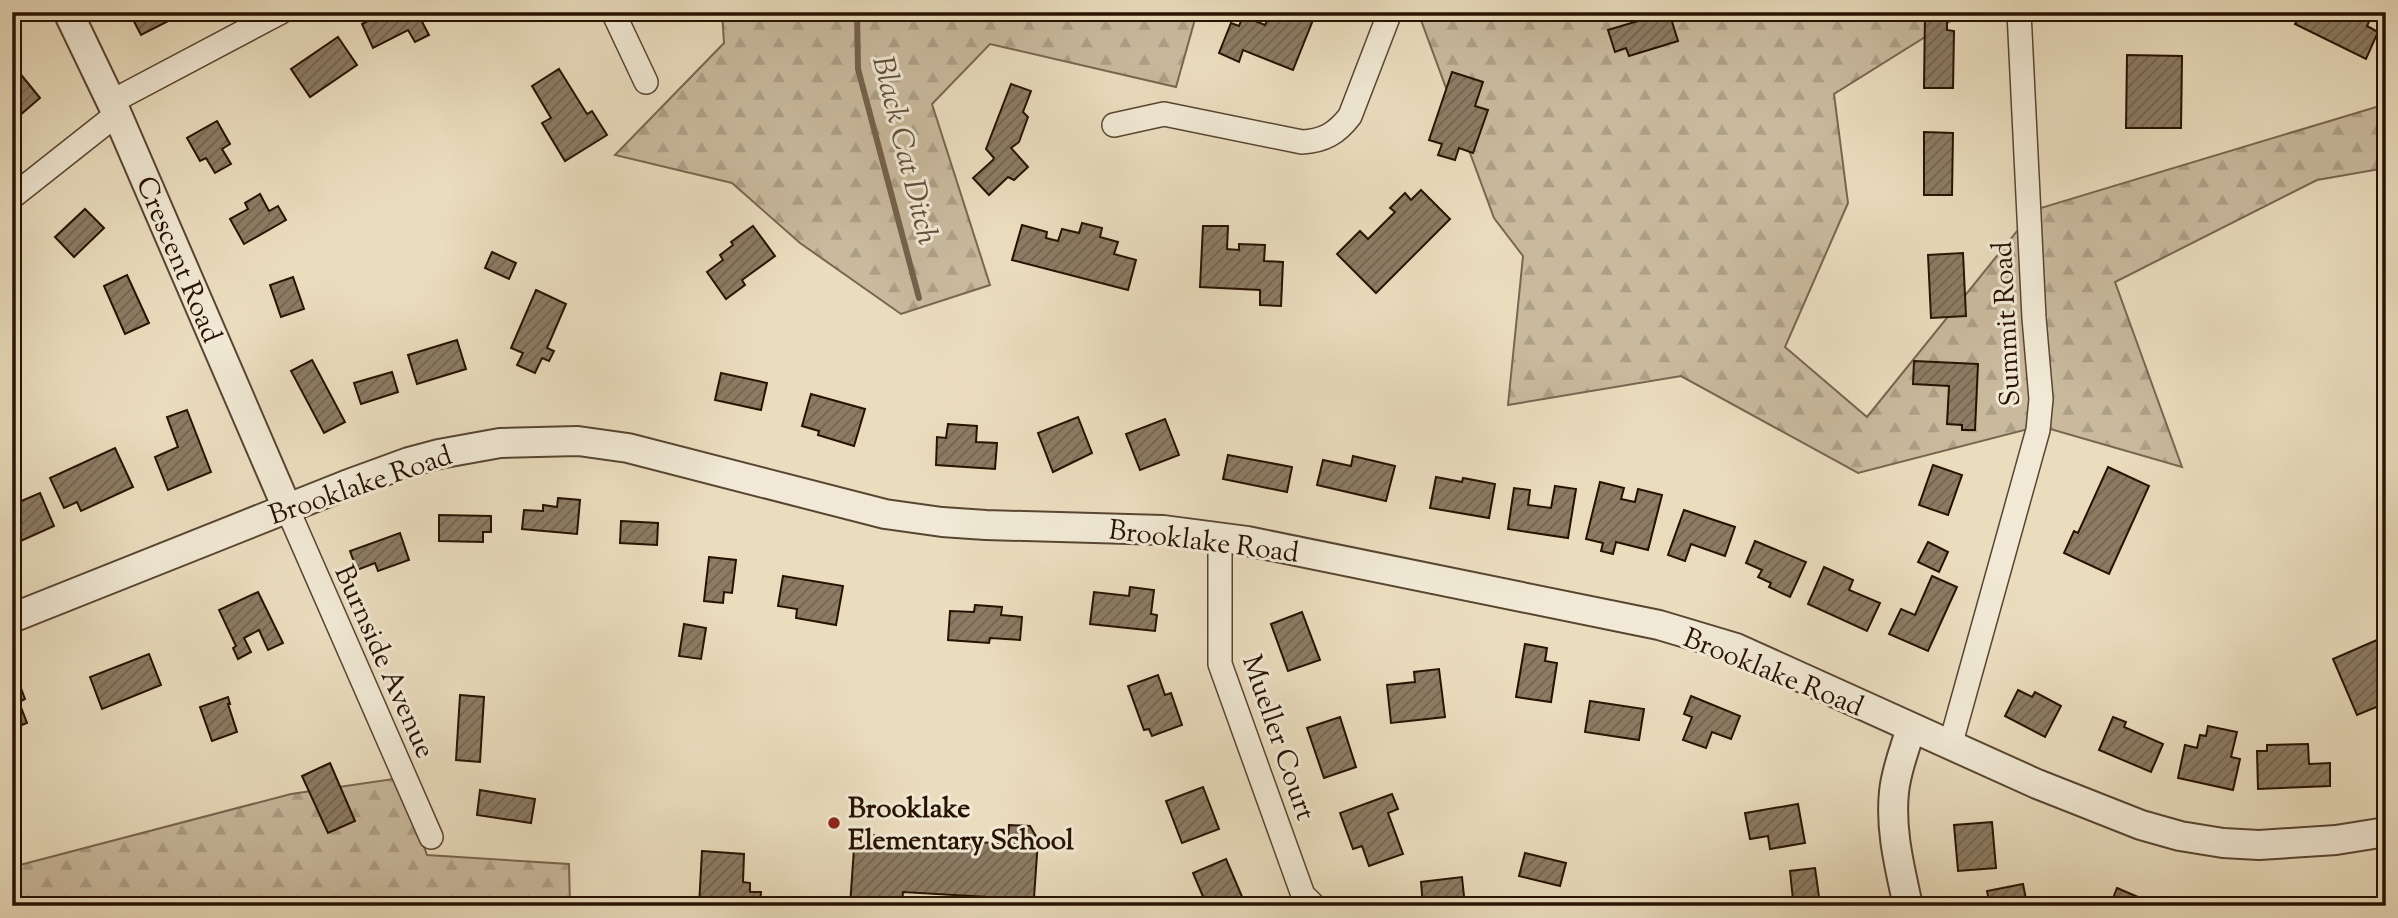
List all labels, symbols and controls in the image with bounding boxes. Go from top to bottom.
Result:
water label: Black Cat Ditch [859,52,948,250]
street label: Crescent Road [124,171,230,350]
street label: Summit Road [1984,240,2032,407]
street label: Brooklake Road [264,437,458,537]
street label: Brooklake Road [1106,511,1301,575]
street label: Burnside Avenue [323,559,444,765]
street label: Brooklake Road [1677,619,1869,728]
street label: Mueller Court [1230,650,1324,826]
place label: Brooklake Elementary School [848,790,1074,862]
marker: Brooklake Elementary School [826,815,842,831]

